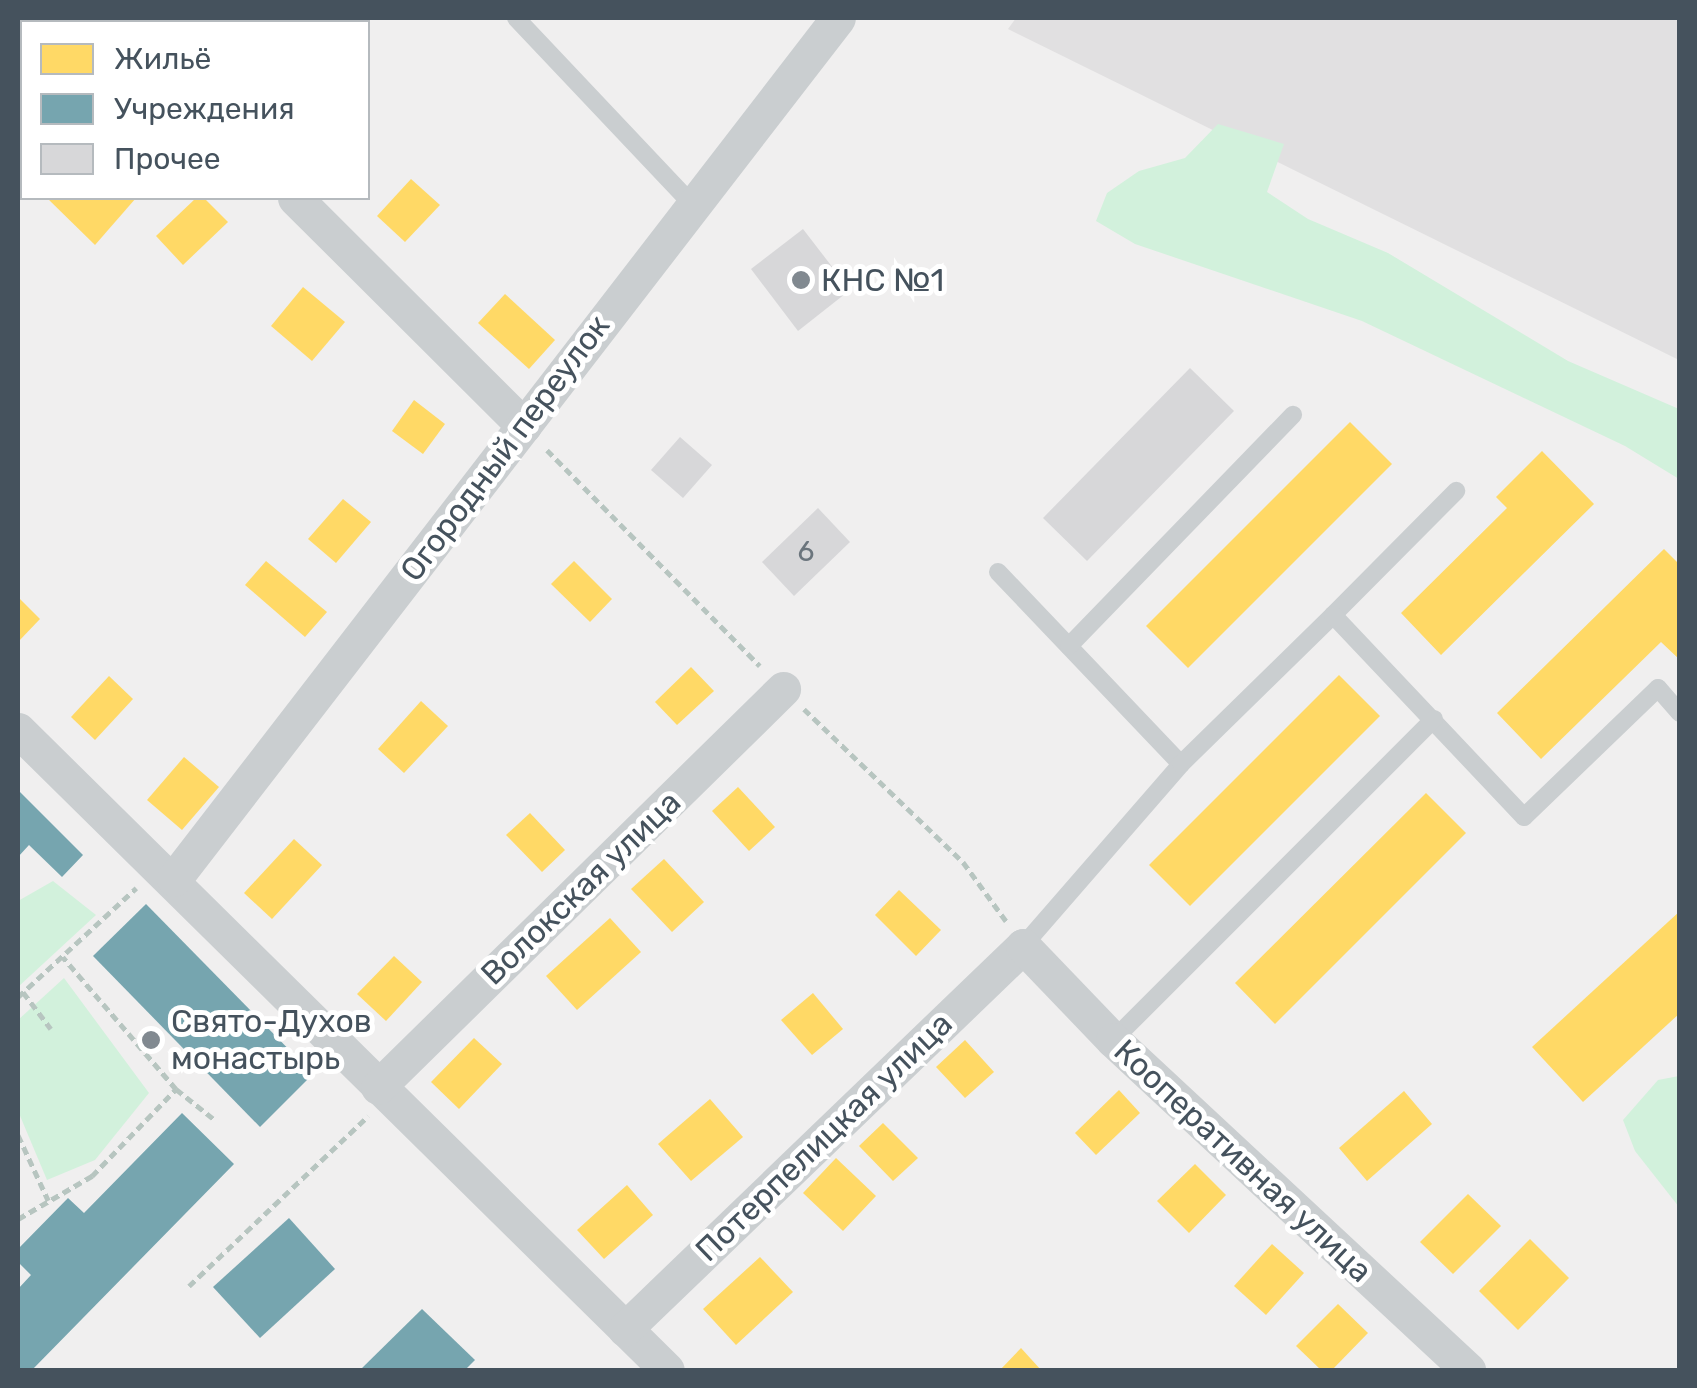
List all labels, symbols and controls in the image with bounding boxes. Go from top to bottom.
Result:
legend [20,20,370,200]
text: Жильё [114,41,211,77]
text: Учреждения [114,91,295,127]
text: Прочее [114,141,221,177]
place label: КНС №1 [821,261,944,299]
marker: КНС №1 [790,269,812,291]
street label: Огородный переулок [392,307,618,589]
house number: 6 [798,535,814,569]
street label: Волокская улица [473,783,689,993]
place label: Свято-Духов монастырь [171,1003,372,1078]
street label: Потерпелицкая улица [688,1005,960,1269]
marker: Свято-Духов монастырь [140,1029,162,1051]
street label: Кооперативная улица [1106,1032,1380,1290]

